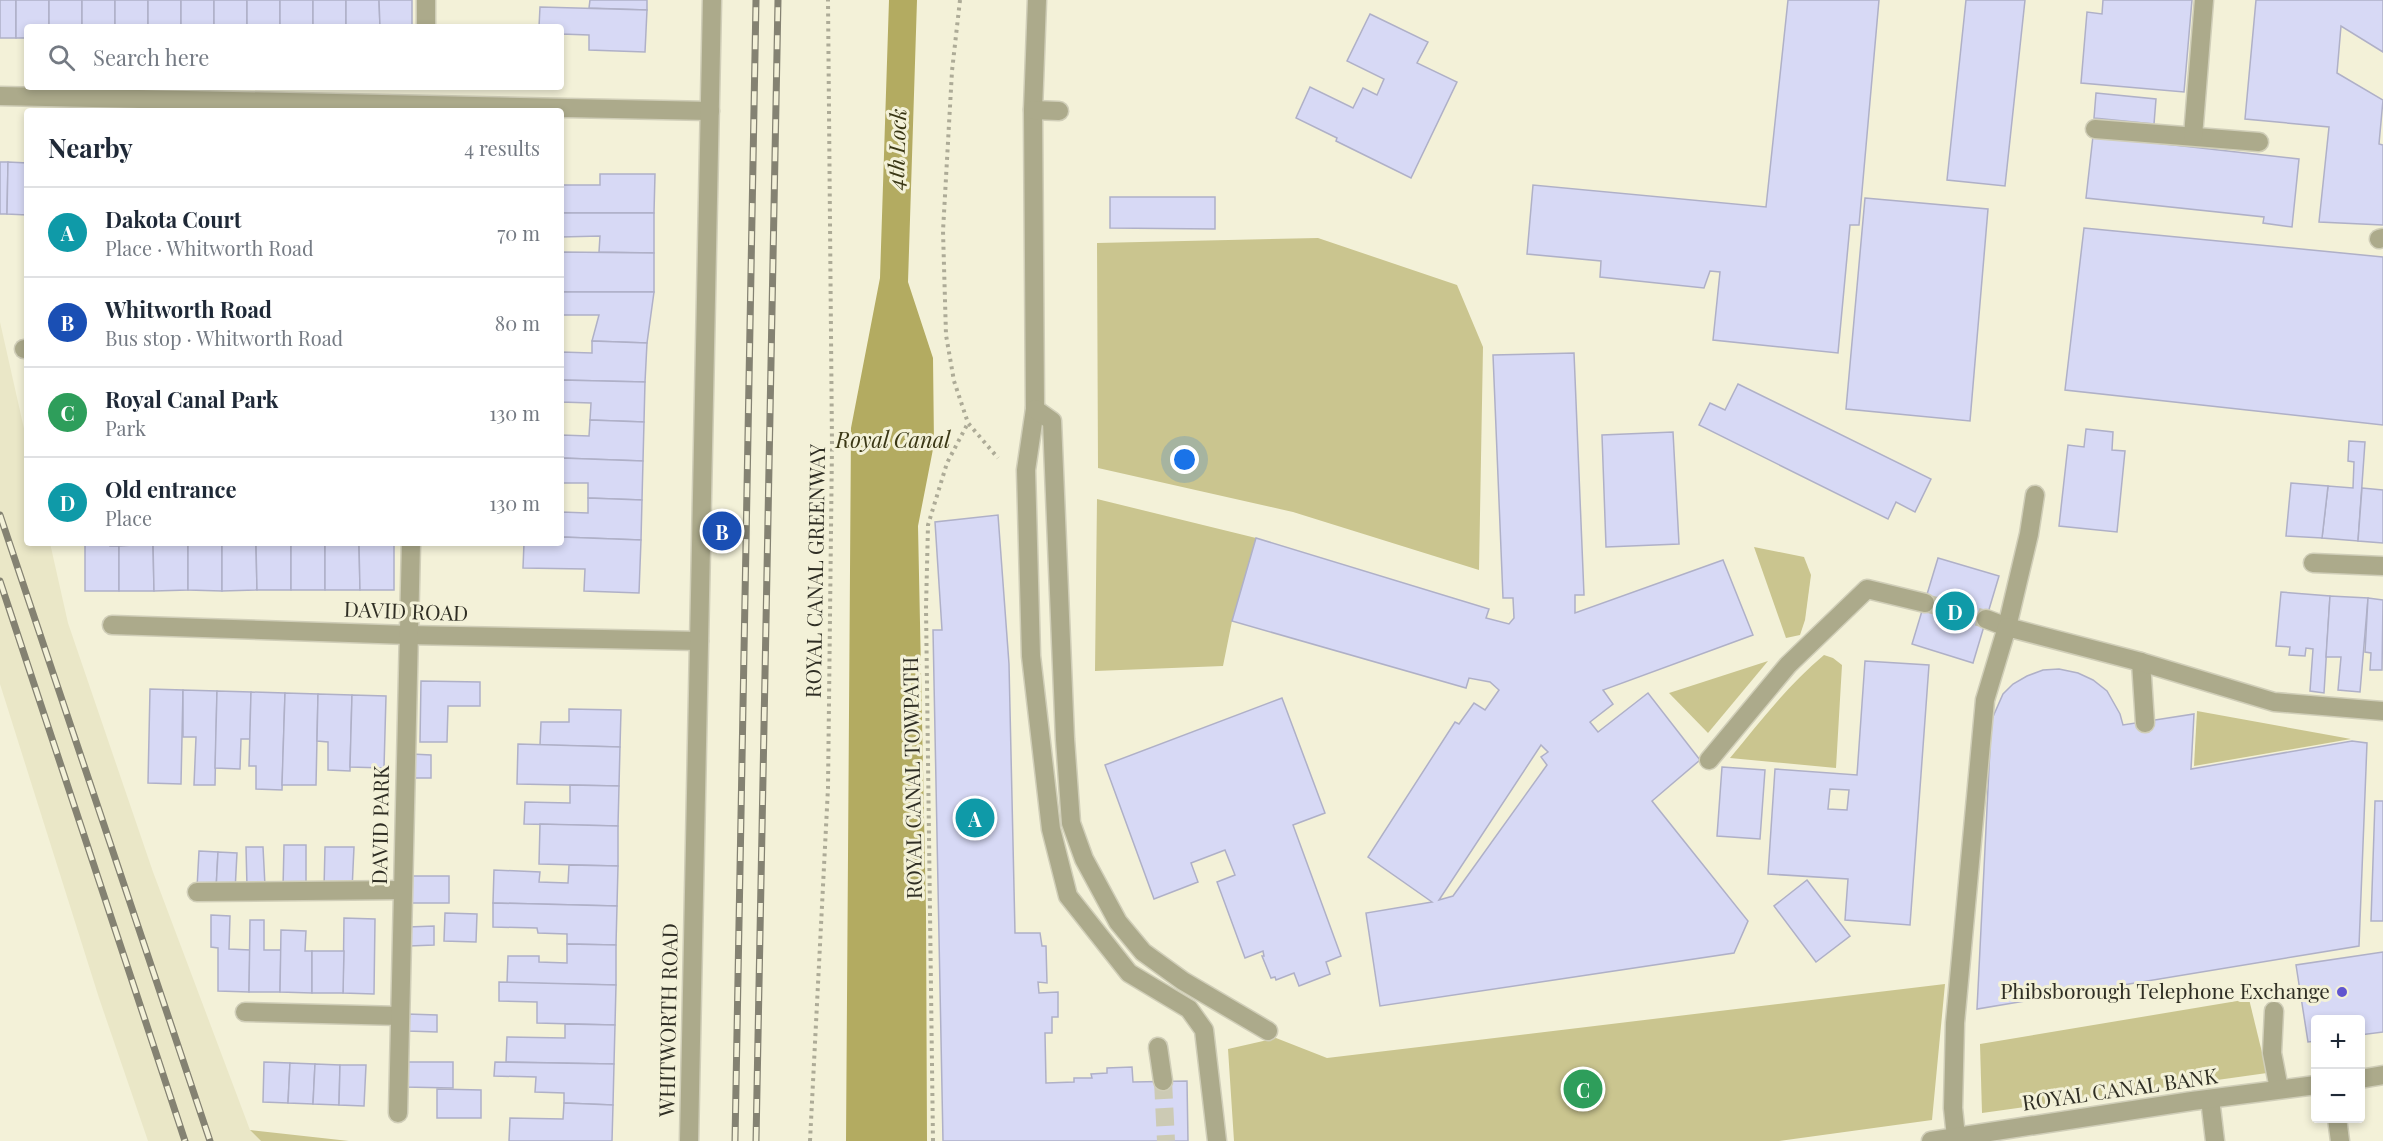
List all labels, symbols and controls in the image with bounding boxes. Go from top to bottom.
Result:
search box [24,24,564,90]
icon: search [45,41,78,74]
text: Search here [93,42,209,72]
water label: 4th Lock [880,108,912,192]
text: Nearby [48,130,133,165]
text: 4 results [464,134,540,161]
text: Dakota Court [105,204,242,234]
text: A [61,219,74,246]
text: 70 m [497,219,540,246]
text: Place · Whitworth Road [105,234,314,261]
text: Whitworth Road [105,294,272,324]
text: B [61,309,74,336]
text: 80 m [495,309,540,336]
text: Bus stop · Whitworth Road [105,324,343,351]
text: Royal Canal Park [105,384,278,414]
text: C [60,399,75,426]
text: 130 m [489,399,540,426]
text: Park [105,414,146,441]
water label: Royal Canal [835,424,951,454]
street label: ROYAL CANAL GREENWAY [798,443,830,698]
your location [1170,445,1199,474]
text: Old entrance [105,474,237,504]
text: D [60,489,75,516]
text: 130 m [489,489,540,516]
text: Place [105,504,152,531]
pin: B [702,508,742,554]
pin: D [1936,588,1974,634]
street label: DAVID ROAD [343,594,469,626]
street label: ROYAL CANAL TOWPATH [895,657,927,899]
street label: DAVID PARK [364,765,394,885]
pin: A [956,796,994,840]
street label: WHITWORTH ROAD [651,923,683,1118]
place label: Phibsborough Telephone Exchange [2000,976,2330,1004]
marker: Phibsborough Telephone Exchange [2335,985,2349,999]
map controls [2311,1015,2365,1123]
button: + [2311,1015,2365,1069]
street label: ROYAL CANAL BANK [2020,1060,2220,1116]
pin: C [1564,1066,1602,1112]
button: − [2311,1069,2365,1123]

